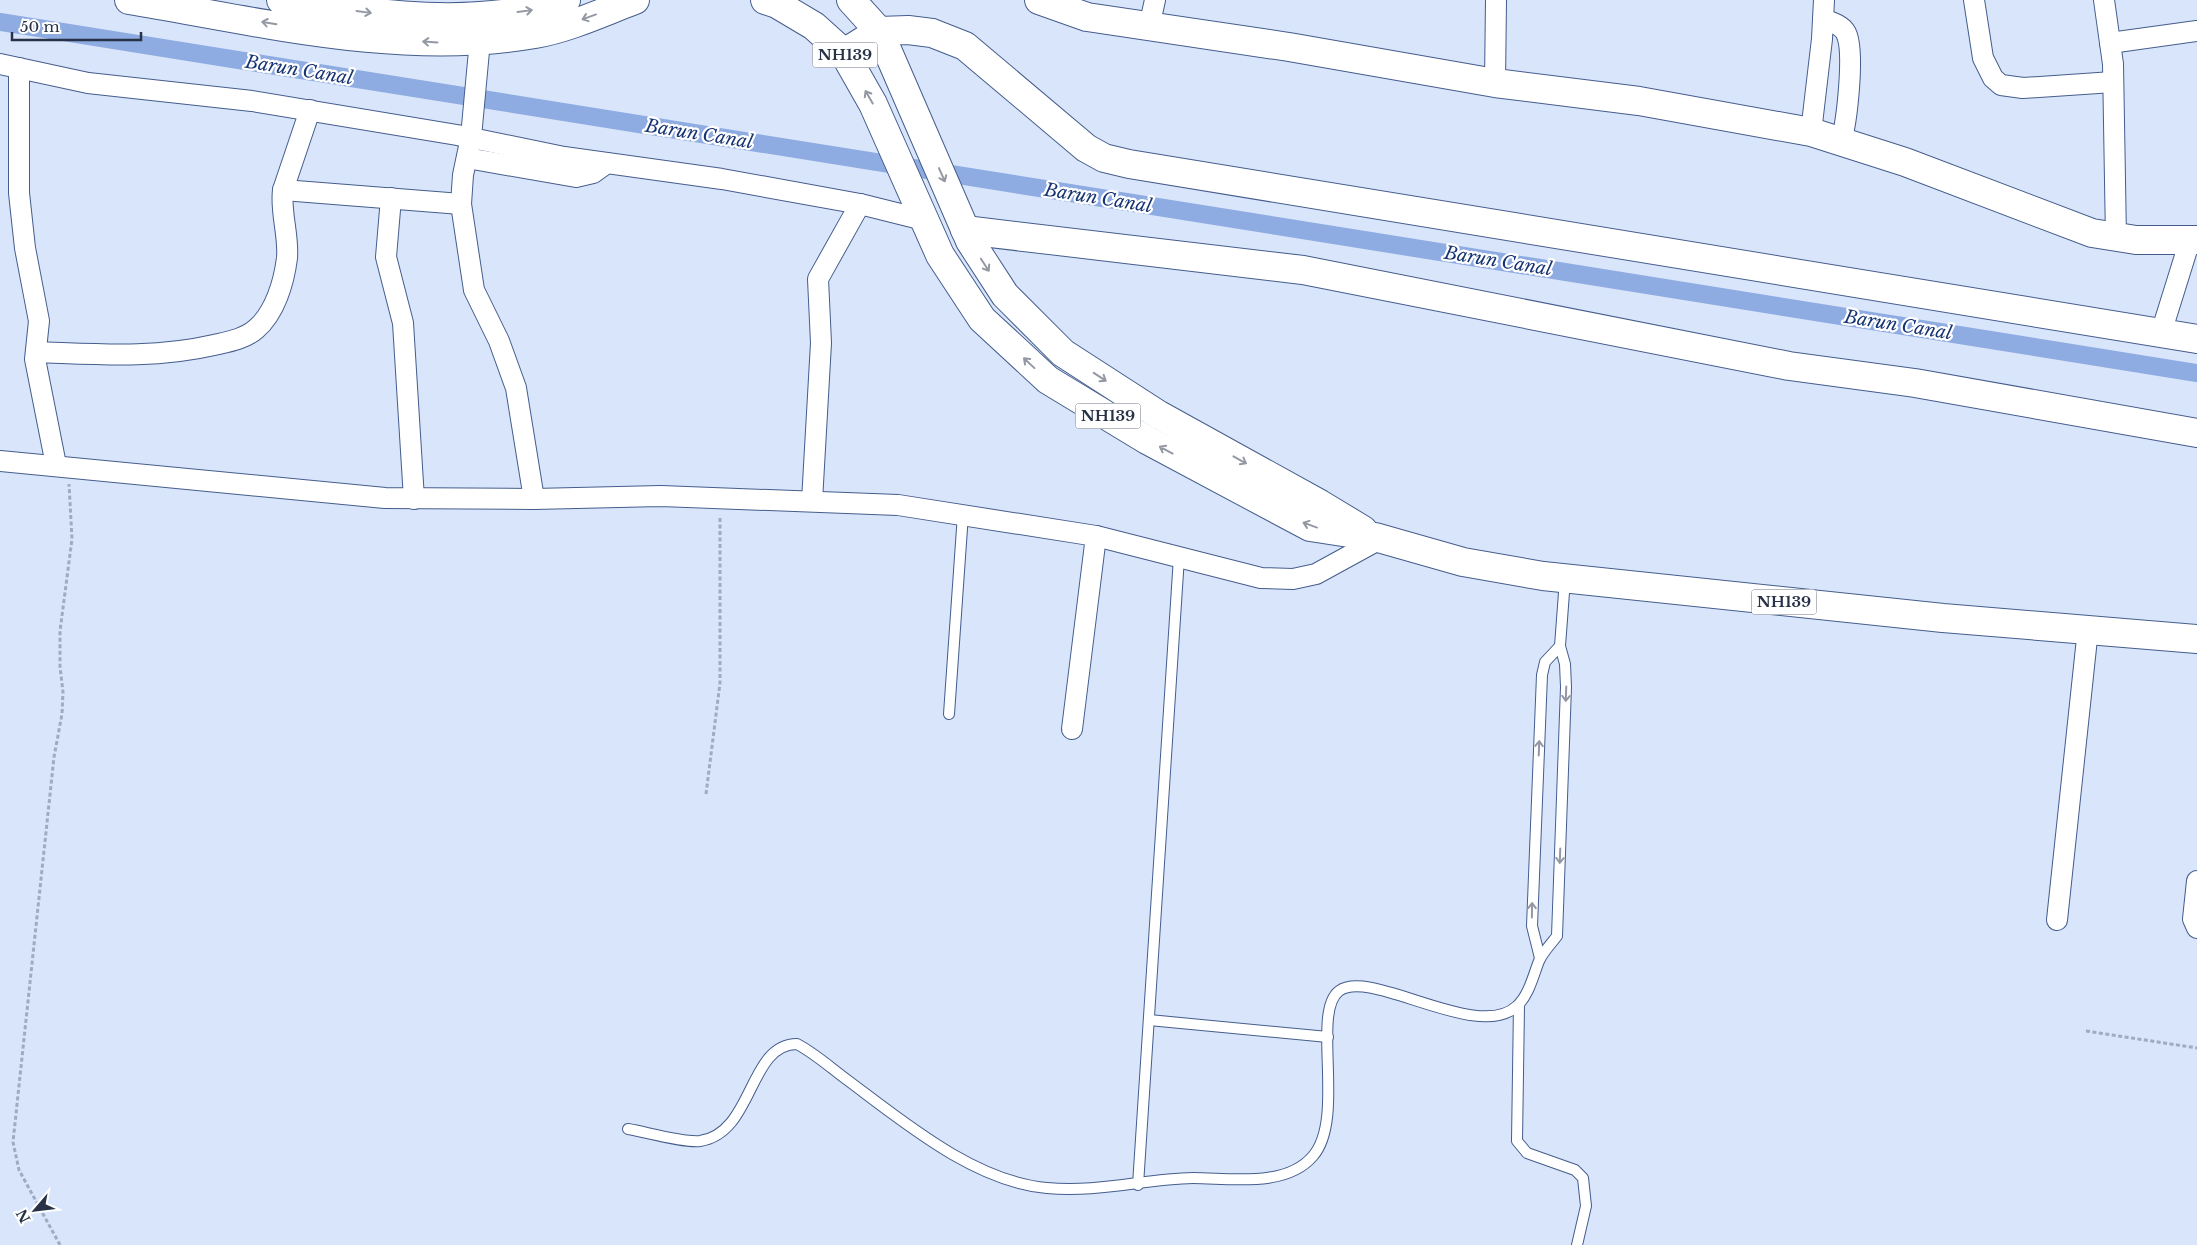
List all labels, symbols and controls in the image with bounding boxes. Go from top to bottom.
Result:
one-way arrow [517,6,533,16]
one-way arrow [355,7,371,17]
scale bar [12,10,141,42]
one-way arrow [582,13,598,22]
text: 50 m [20,17,60,36]
one-way arrow [261,17,277,27]
one-way arrow [422,37,438,46]
road number: NH139 [812,42,878,68]
water label: Barun Canal [243,50,355,89]
one-way arrow [864,90,873,105]
water label: Barun Canal [643,114,755,153]
one-way arrow [937,167,947,182]
water label: Barun Canal [1042,178,1154,217]
water label: Barun Canal [1442,241,1554,280]
one-way arrow [980,257,990,271]
water label: Barun Canal [1842,305,1954,344]
one-way arrow [1023,357,1036,369]
one-way arrow [1093,372,1107,382]
road number: NH139 [1076,404,1140,428]
one-way arrow [1159,445,1174,454]
one-way arrow [1232,455,1246,465]
one-way arrow [1303,520,1318,529]
road number: NH139 [1752,590,1816,614]
one-way arrow [1561,685,1571,701]
one-way arrow [1534,740,1544,756]
one-way arrow [1555,848,1564,864]
one-way arrow [1527,903,1537,919]
north arrow [10,1185,60,1235]
text: N [12,1206,35,1226]

